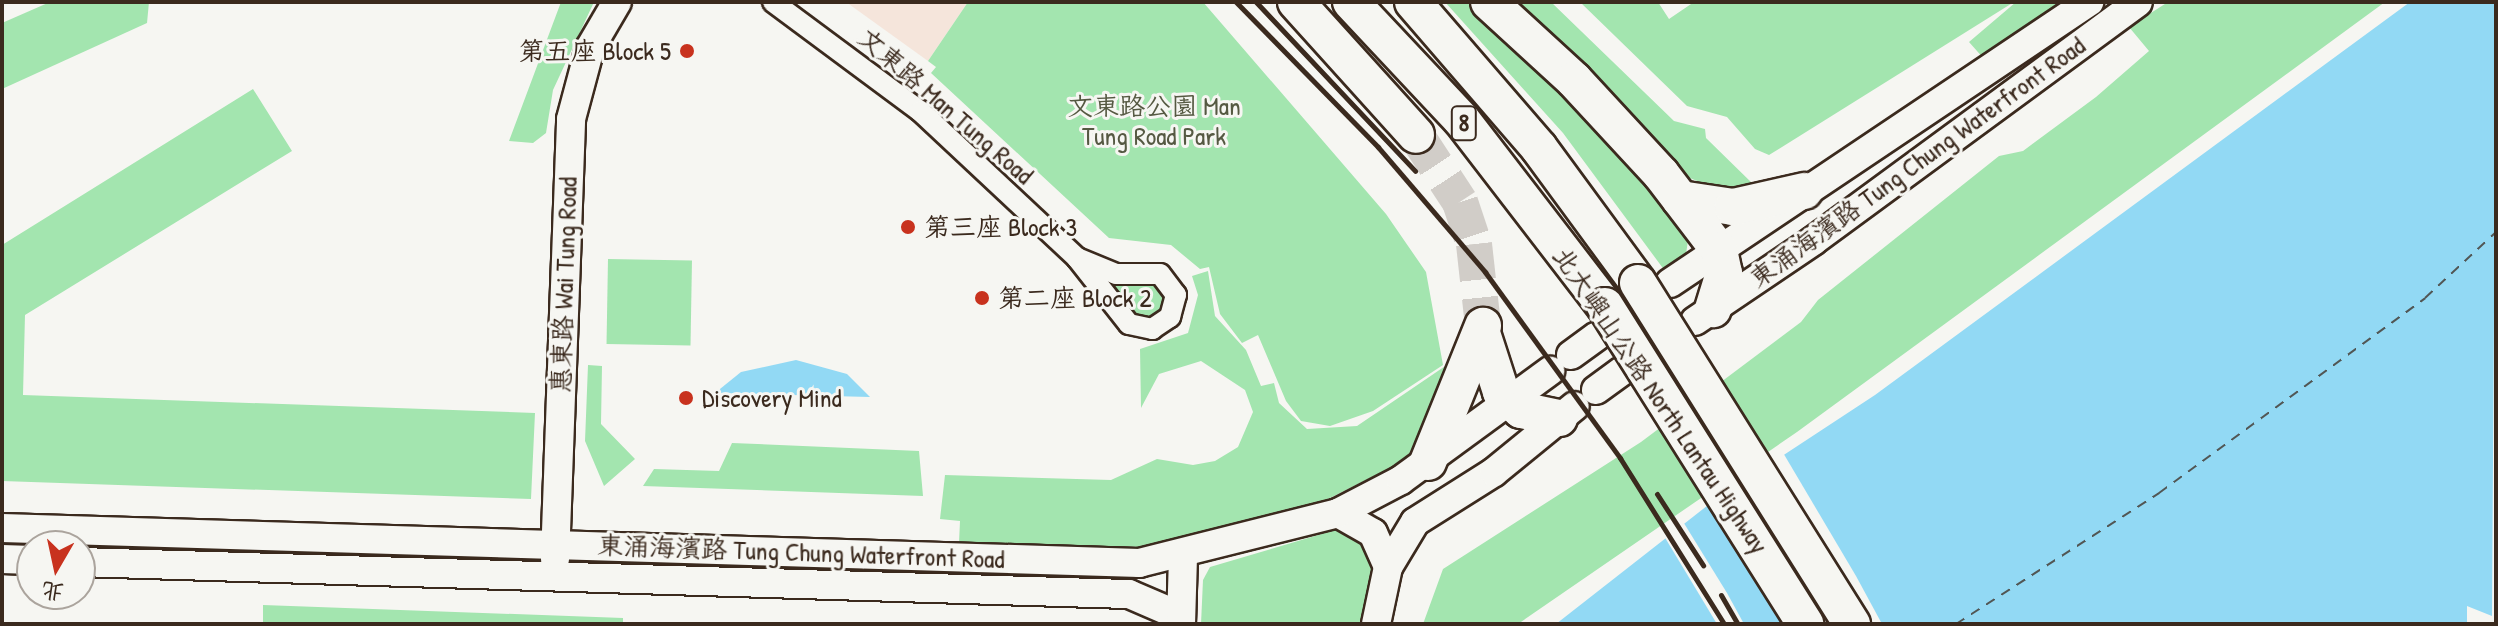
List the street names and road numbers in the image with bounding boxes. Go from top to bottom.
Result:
street label: 文東路 Man Tung Road [852,21,1040,191]
street label: 東涌海濱路 Tung Chung Waterfront Road [1743,30,2091,294]
road number: 8 [1450,103,1478,143]
street label: 惠東路 Wai Tung Road [545,176,583,394]
street label: 北大嶼山公路 North Lantau Highway [1547,241,1775,559]
street label: 東涌海濱路 Tung Chung Waterfront Road [597,529,1005,575]

